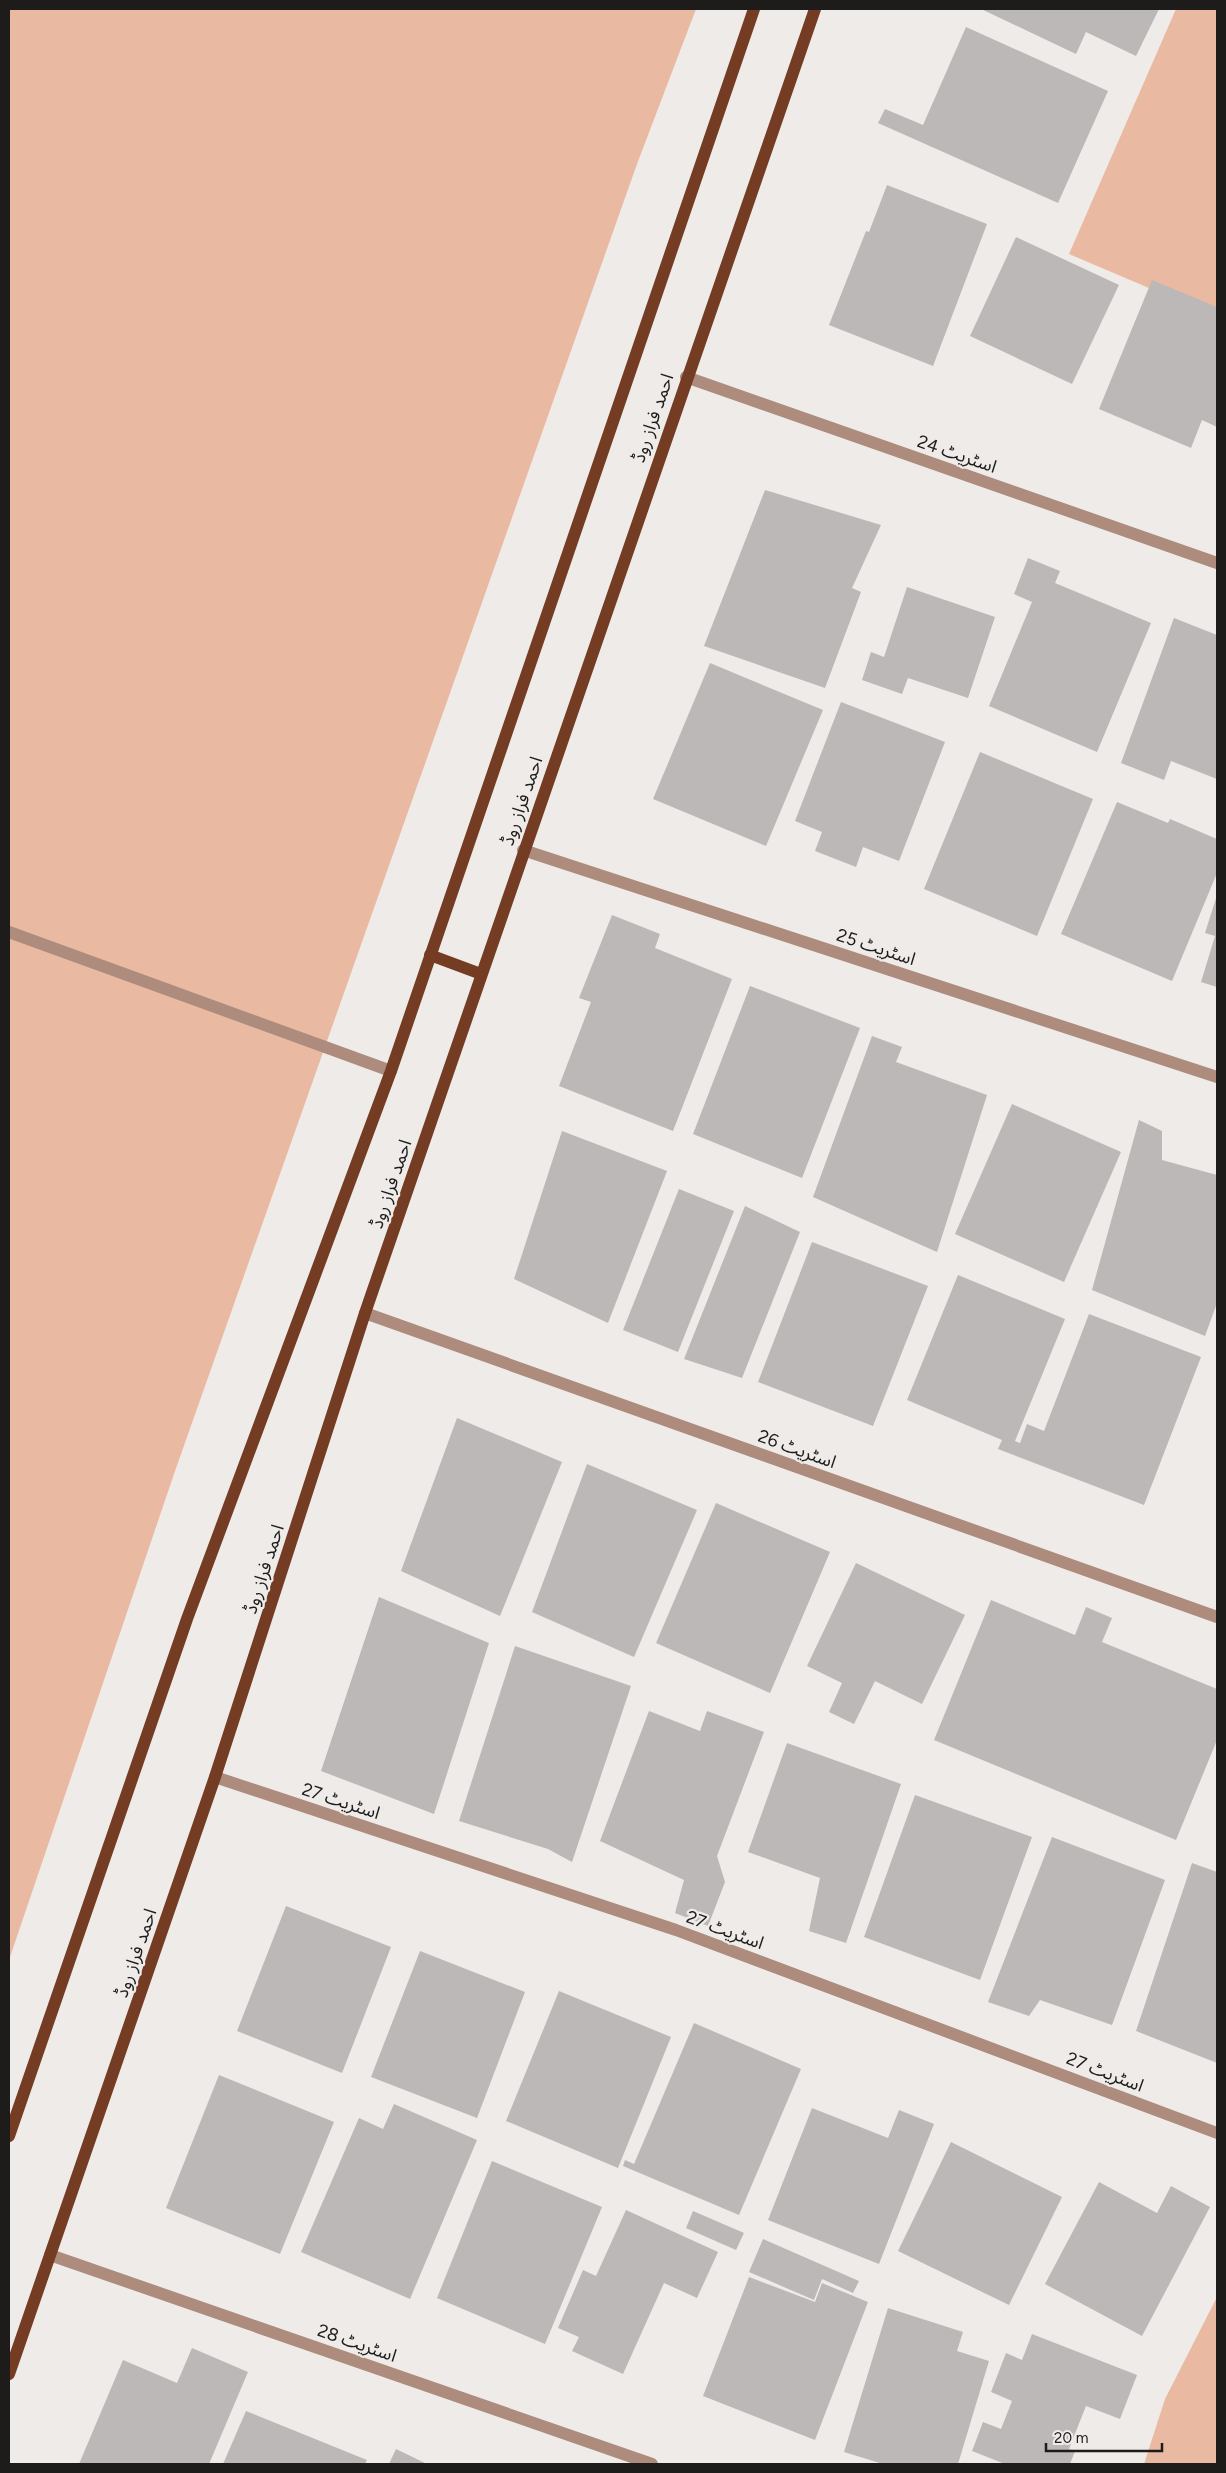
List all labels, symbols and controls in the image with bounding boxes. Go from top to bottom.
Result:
street label: احمد فراز روڈ [628,371,678,465]
street label: اسٹریٹ 24 [914,430,1000,478]
street label: احمد فراز روڈ [497,754,547,848]
street label: اسٹریٹ 25 [834,924,918,970]
street label: احمد فراز روڈ [366,1137,416,1231]
street label: اسٹریٹ 26 [755,1425,839,1473]
street label: احمد فراز روڈ [239,1522,289,1616]
street label: اسٹریٹ 27 [299,1778,383,1824]
street label: احمد فراز روڈ [111,1906,161,2000]
street label: اسٹریٹ 27 [683,1906,767,1954]
street label: اسٹریٹ 27 [1063,2047,1147,2097]
street label: اسٹریٹ 28 [314,2319,400,2367]
scale bar [1046,2420,1162,2452]
text: 20 m [1054,2429,1088,2447]

